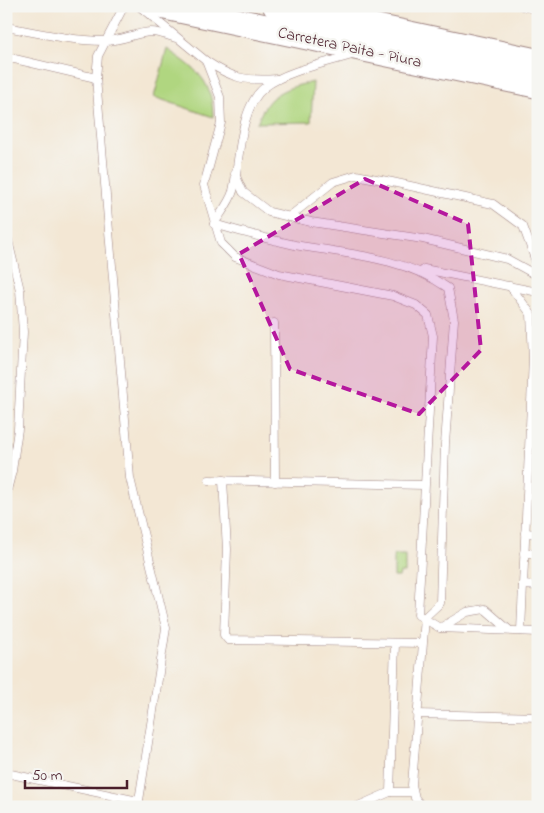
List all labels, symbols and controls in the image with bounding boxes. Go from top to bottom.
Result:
street label: Carretera Paita - Piura [275,21,424,75]
scale bar [25,758,128,790]
text: 50 m [32,765,63,787]

